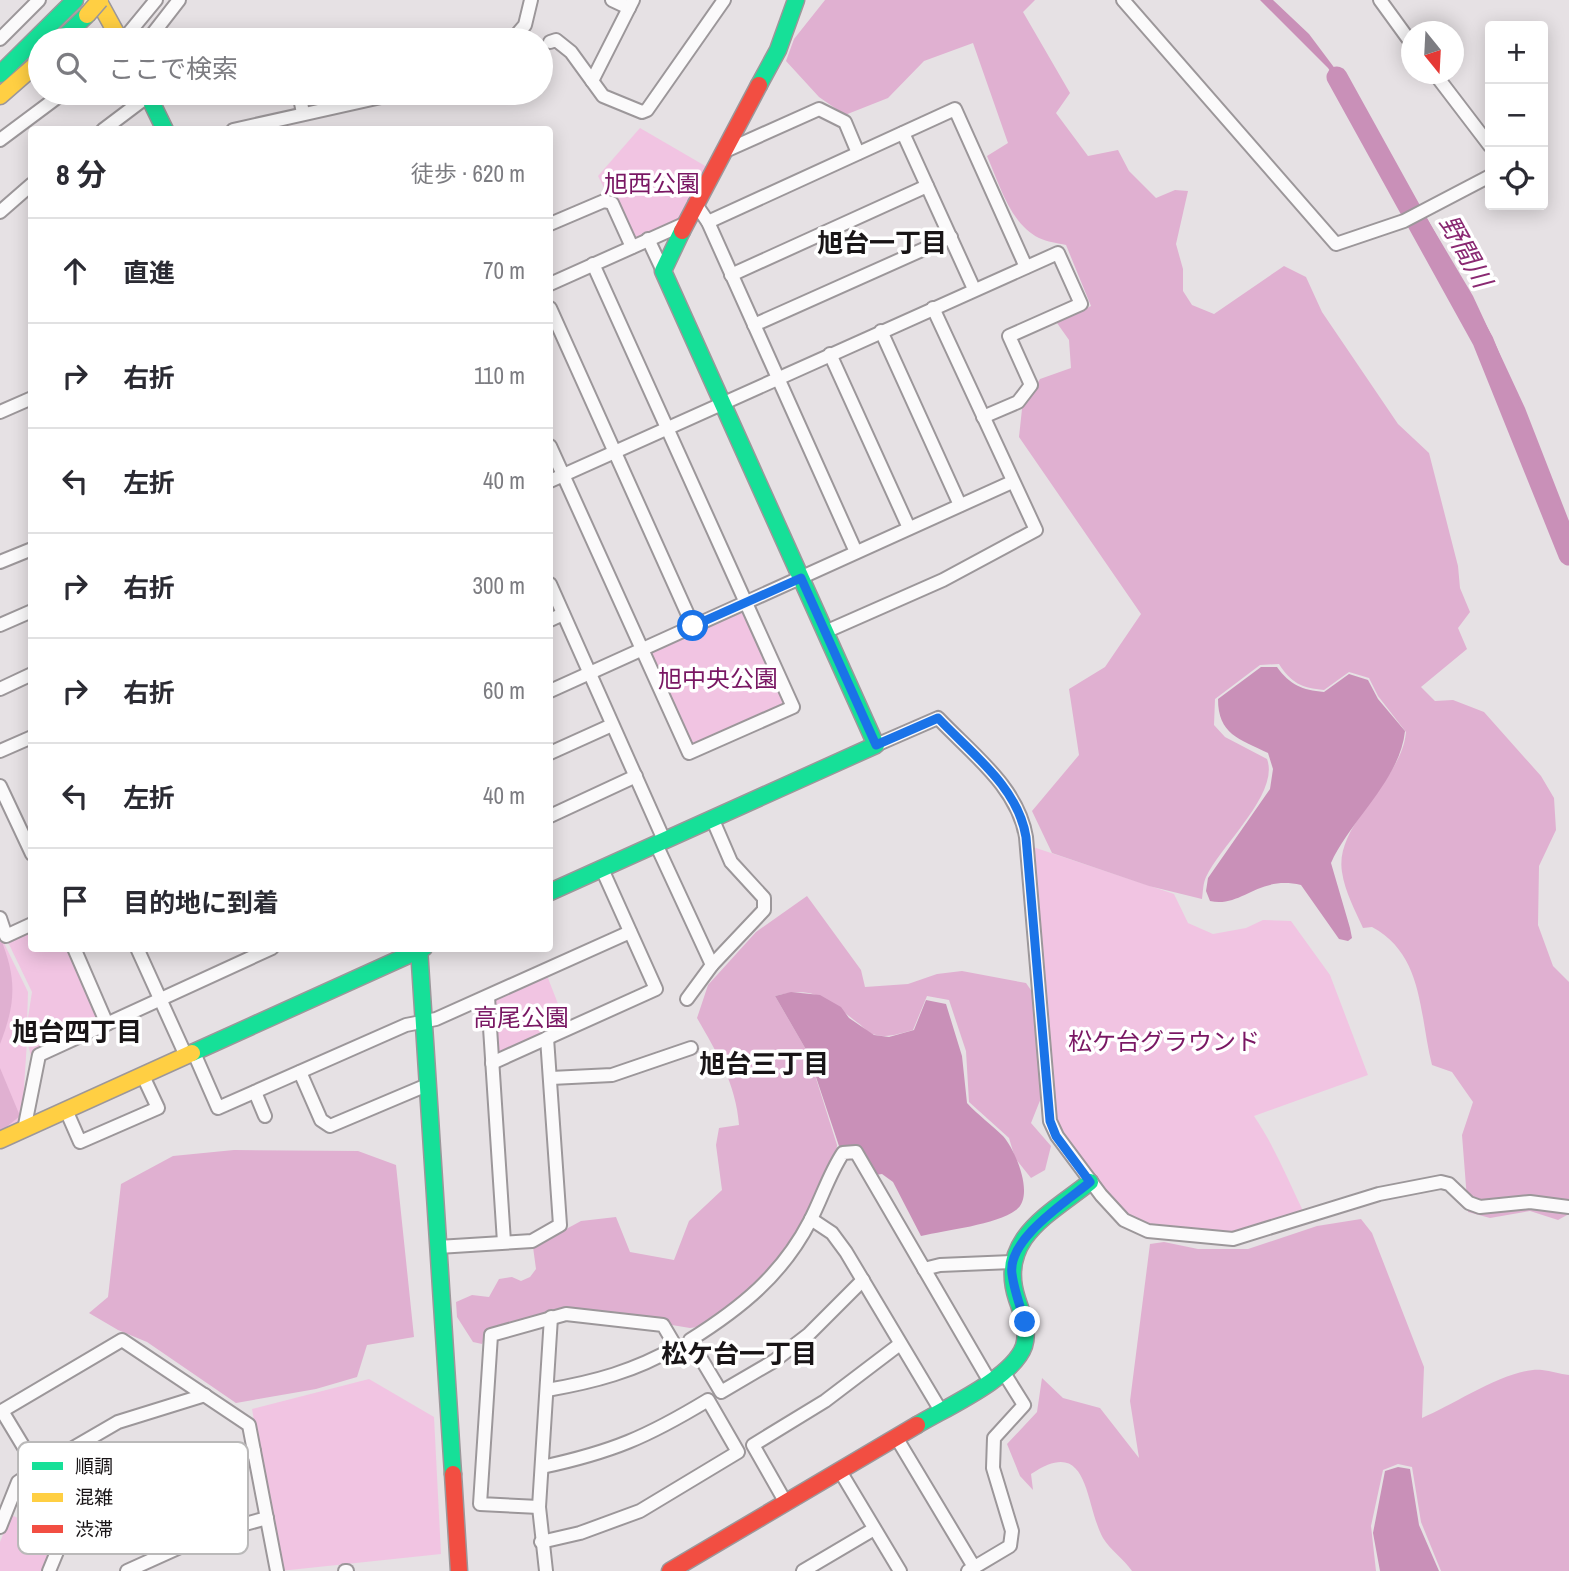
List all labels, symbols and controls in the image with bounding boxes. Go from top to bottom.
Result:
north arrow [1401,21,1464,84]
map controls [1485,21,1548,210]
button: + [1485,21,1548,84]
search box [28,28,553,105]
icon: search [52,48,90,86]
text: ここで検索 [108,51,238,86]
button: − [1485,84,1548,147]
button: locate [1485,147,1548,210]
text: 8 分 [56,154,107,194]
text: 徒歩 · 620 m [411,158,525,189]
park label: 旭西公園 [604,167,700,199]
water label: 野間川 [1432,208,1502,296]
district label: 旭台一丁目 [817,225,947,260]
icon: ahead [56,252,94,290]
text: 直進 [123,255,175,290]
text: 70 m [483,255,525,286]
icon: right [56,357,94,395]
text: 右折 [123,360,175,395]
text: 110 m [474,360,525,391]
icon: left [56,462,94,500]
text: 左折 [123,465,175,500]
text: 40 m [483,465,525,496]
icon: right [56,567,94,605]
text: 右折 [123,570,175,605]
text: 300 m [473,570,525,601]
route start [677,610,708,641]
park label: 旭中央公園 [658,662,778,694]
icon: right [56,672,94,710]
text: 右折 [123,675,175,710]
text: 60 m [483,675,525,706]
icon: left [56,777,94,815]
text: 左折 [123,780,175,815]
text: 40 m [483,780,525,811]
icon: arrive [56,882,94,920]
text: 目的地に到着 [123,885,279,920]
park label: 高尾公園 [473,1001,569,1033]
district label: 旭台四丁目 [12,1014,142,1049]
park label: 松ケ台グラウンド [1068,1025,1260,1057]
district label: 旭台三丁目 [699,1046,829,1081]
route end [1009,1306,1040,1337]
district label: 松ケ台一丁目 [661,1336,817,1371]
legend [18,1442,248,1554]
text: 順調 [75,1453,113,1479]
text: 混雑 [75,1484,113,1510]
text: 渋滞 [75,1516,113,1542]

